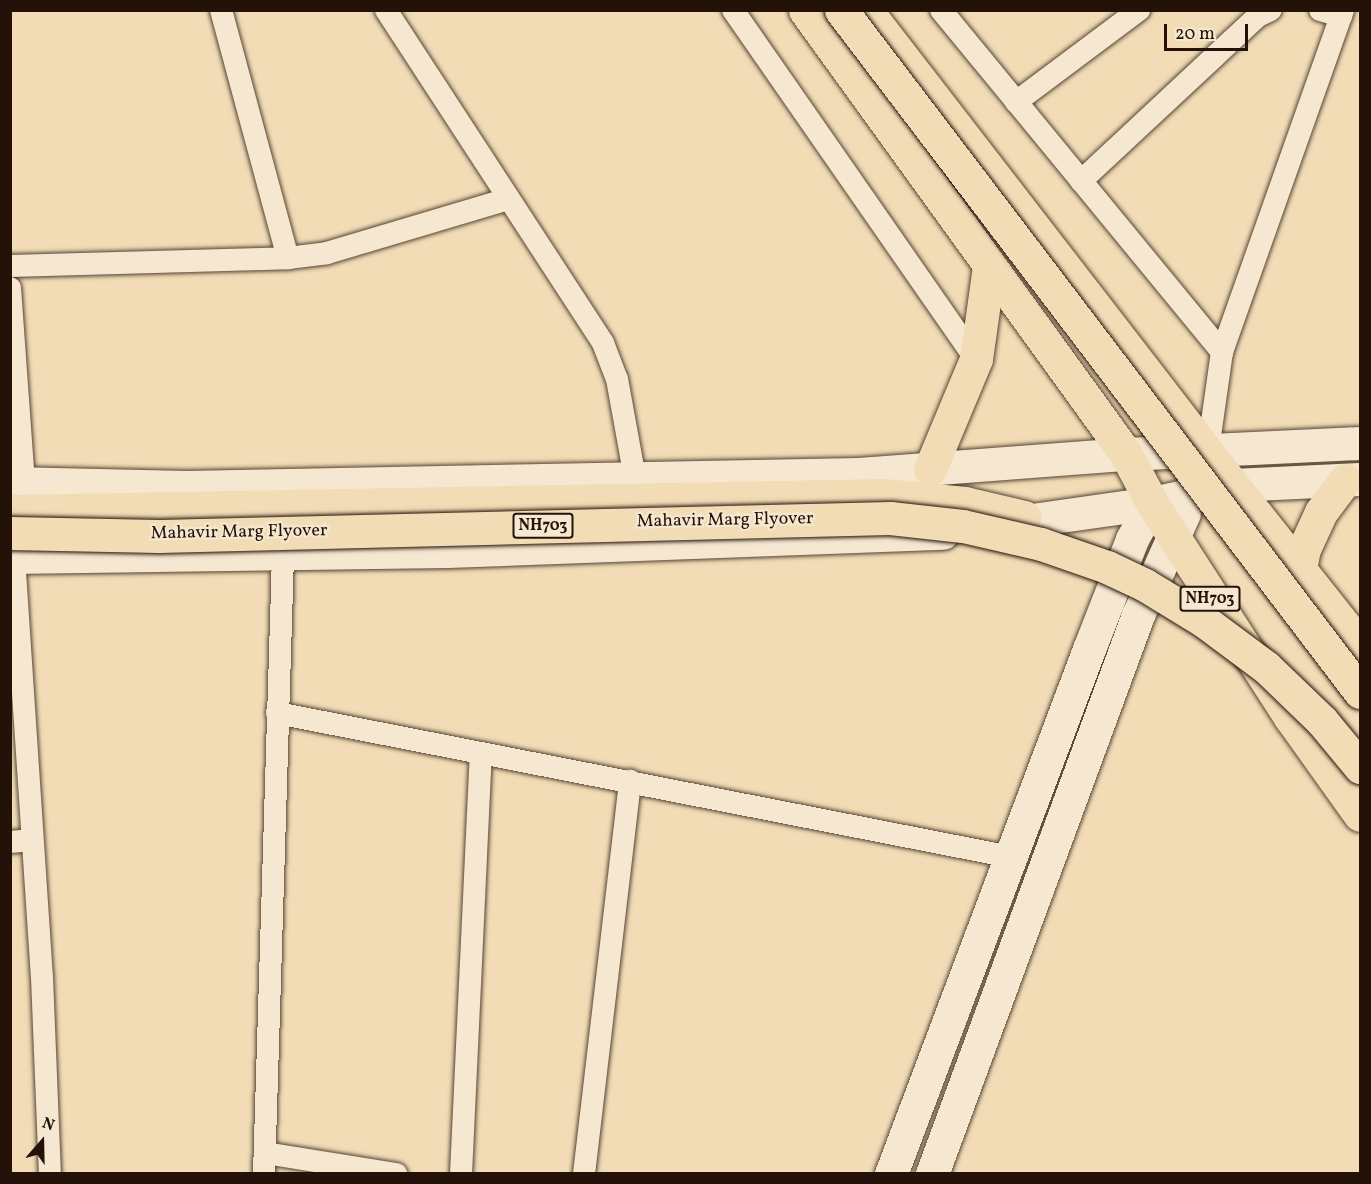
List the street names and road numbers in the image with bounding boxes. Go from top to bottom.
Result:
street label: Mahavir Marg Flyover [636,509,814,533]
road number: NH703 [512,513,574,539]
street label: Mahavir Marg Flyover [150,521,328,545]
road number: NH703 [1178,586,1242,612]

